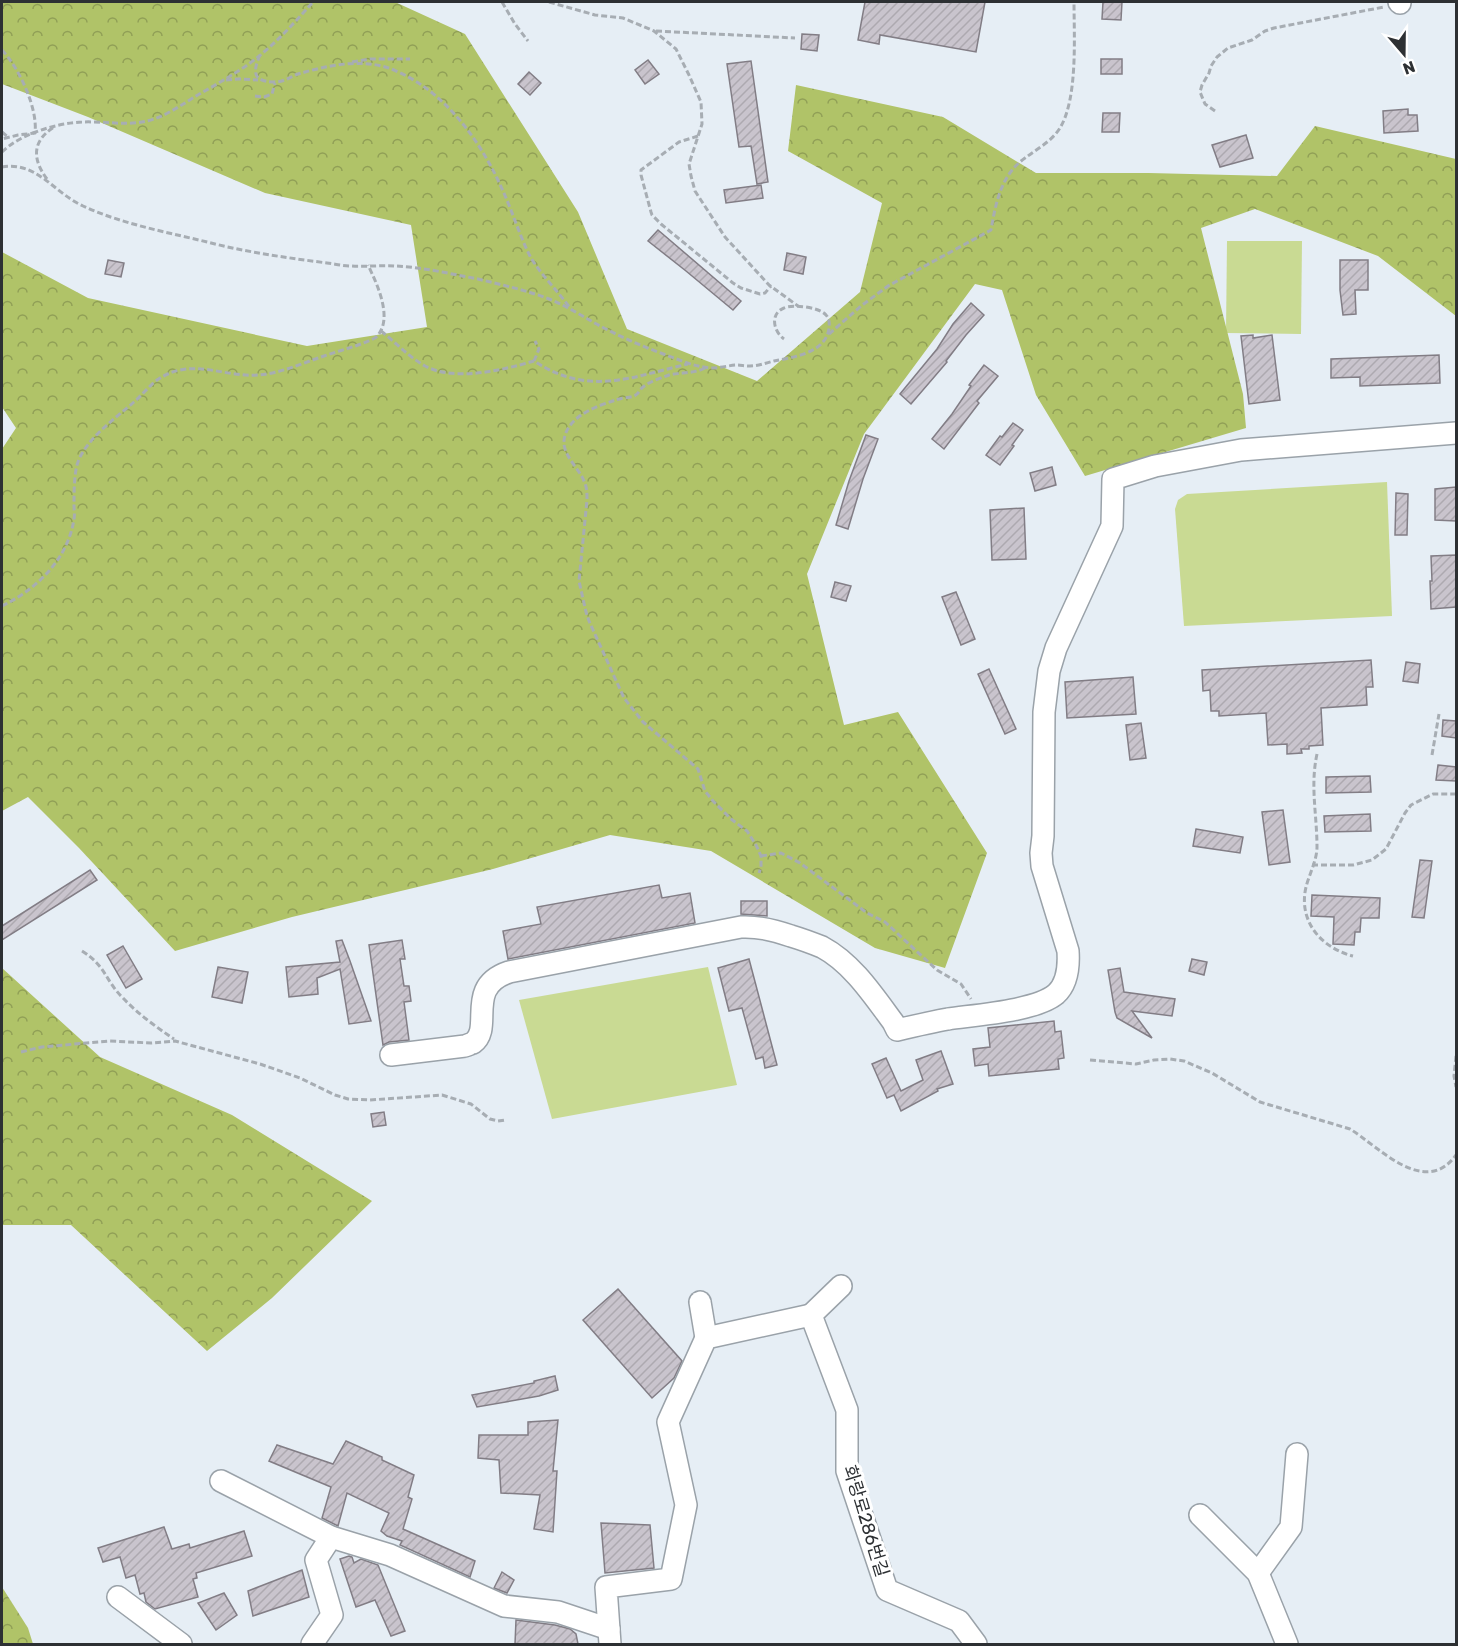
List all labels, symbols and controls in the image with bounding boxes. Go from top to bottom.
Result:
north arrow [1374,24,1434,84]
text: N [1400,57,1418,79]
street label: 화랑로286번길 [839,1462,893,1580]

